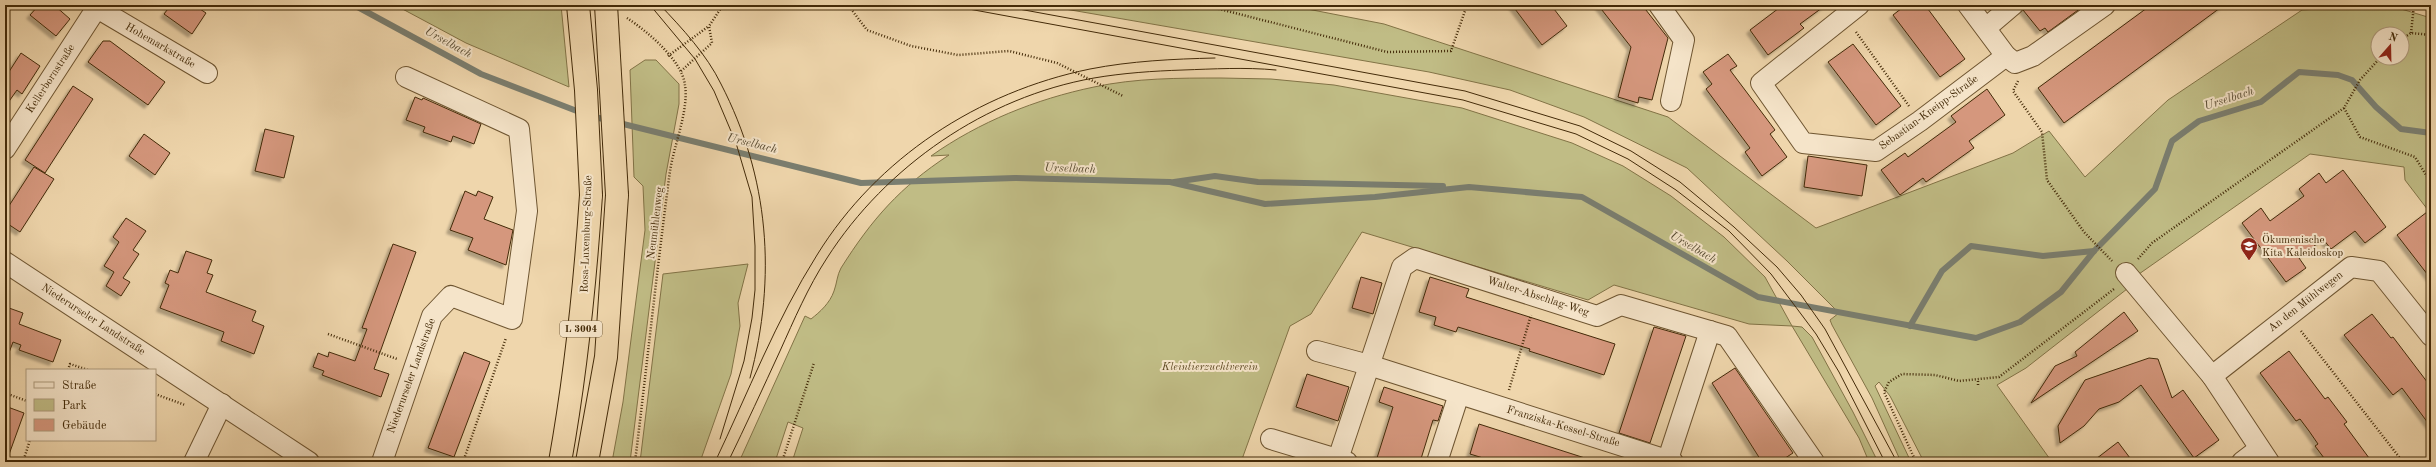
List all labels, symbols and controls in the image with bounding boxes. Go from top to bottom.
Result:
street label: Hohemarkstraße [123,21,197,71]
water label: Urselbach [423,25,473,61]
north arrow [2370,26,2410,66]
text: N [2387,31,2399,45]
street label: Kellerbornstraße [25,43,77,115]
street label: Sebastian-Kneipp-Straße [1878,74,1980,152]
water label: Urselbach [2203,85,2255,113]
water label: Urselbach [726,132,778,156]
water label: Urselbach [1044,162,1096,176]
street label: Rosa-Luxemburg-Straße [579,175,595,293]
street label: Neumühlenweg [646,186,666,260]
water label: Urselbach [1668,230,1718,266]
place label: Ökumenische Kita Kaleidoskop [2262,233,2344,259]
school or university icon: Ökumenische Kita Kaleidoskop [2239,236,2259,261]
street label: An den Mühlwegen [2267,270,2345,334]
street label: Walter-Abschlag-Weg [1486,275,1590,319]
street label: Niederurseler Landstraße [39,282,147,358]
street label: Niederurseler Landstraße [386,317,438,435]
road number: L 3004 [560,321,602,337]
park label: Kleintierzuchtverein [1161,362,1259,373]
legend [26,369,156,441]
text: Straße [62,380,97,392]
text: Park [62,400,87,412]
street label: Franziska-Kessel-Straße [1505,405,1621,449]
text: Gebäude [62,420,107,432]

